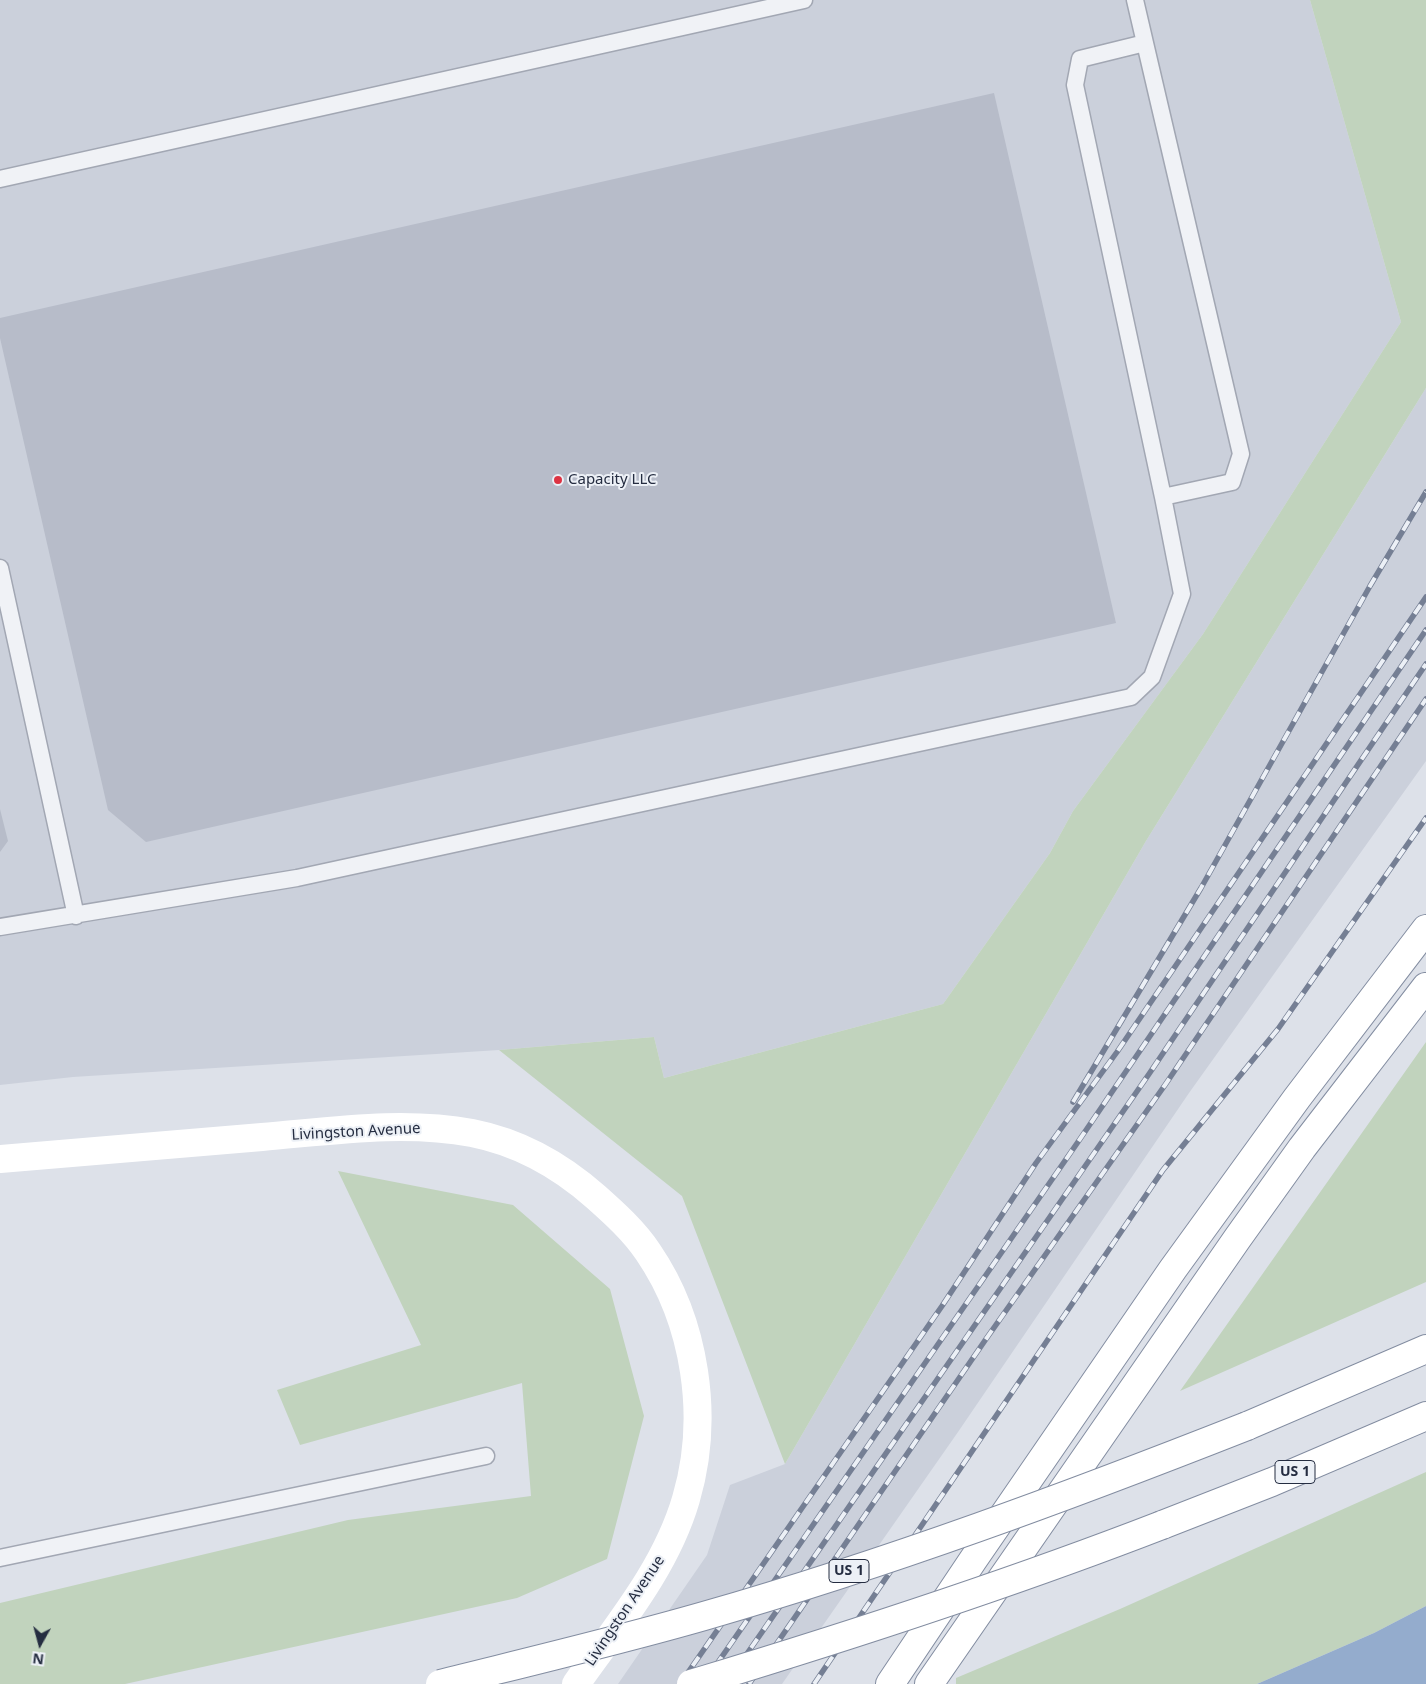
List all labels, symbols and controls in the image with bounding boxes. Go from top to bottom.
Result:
place label: Capacity LLC [568,471,656,489]
marker: Capacity LLC [552,474,564,486]
street label: Livingston Avenue [291,1120,421,1144]
road number: US 1 [1275,1460,1315,1484]
street label: Livingston Avenue [581,1552,669,1670]
road number: US 1 [829,1560,869,1582]
north arrow [15,1619,65,1669]
text: N [31,1649,45,1670]

